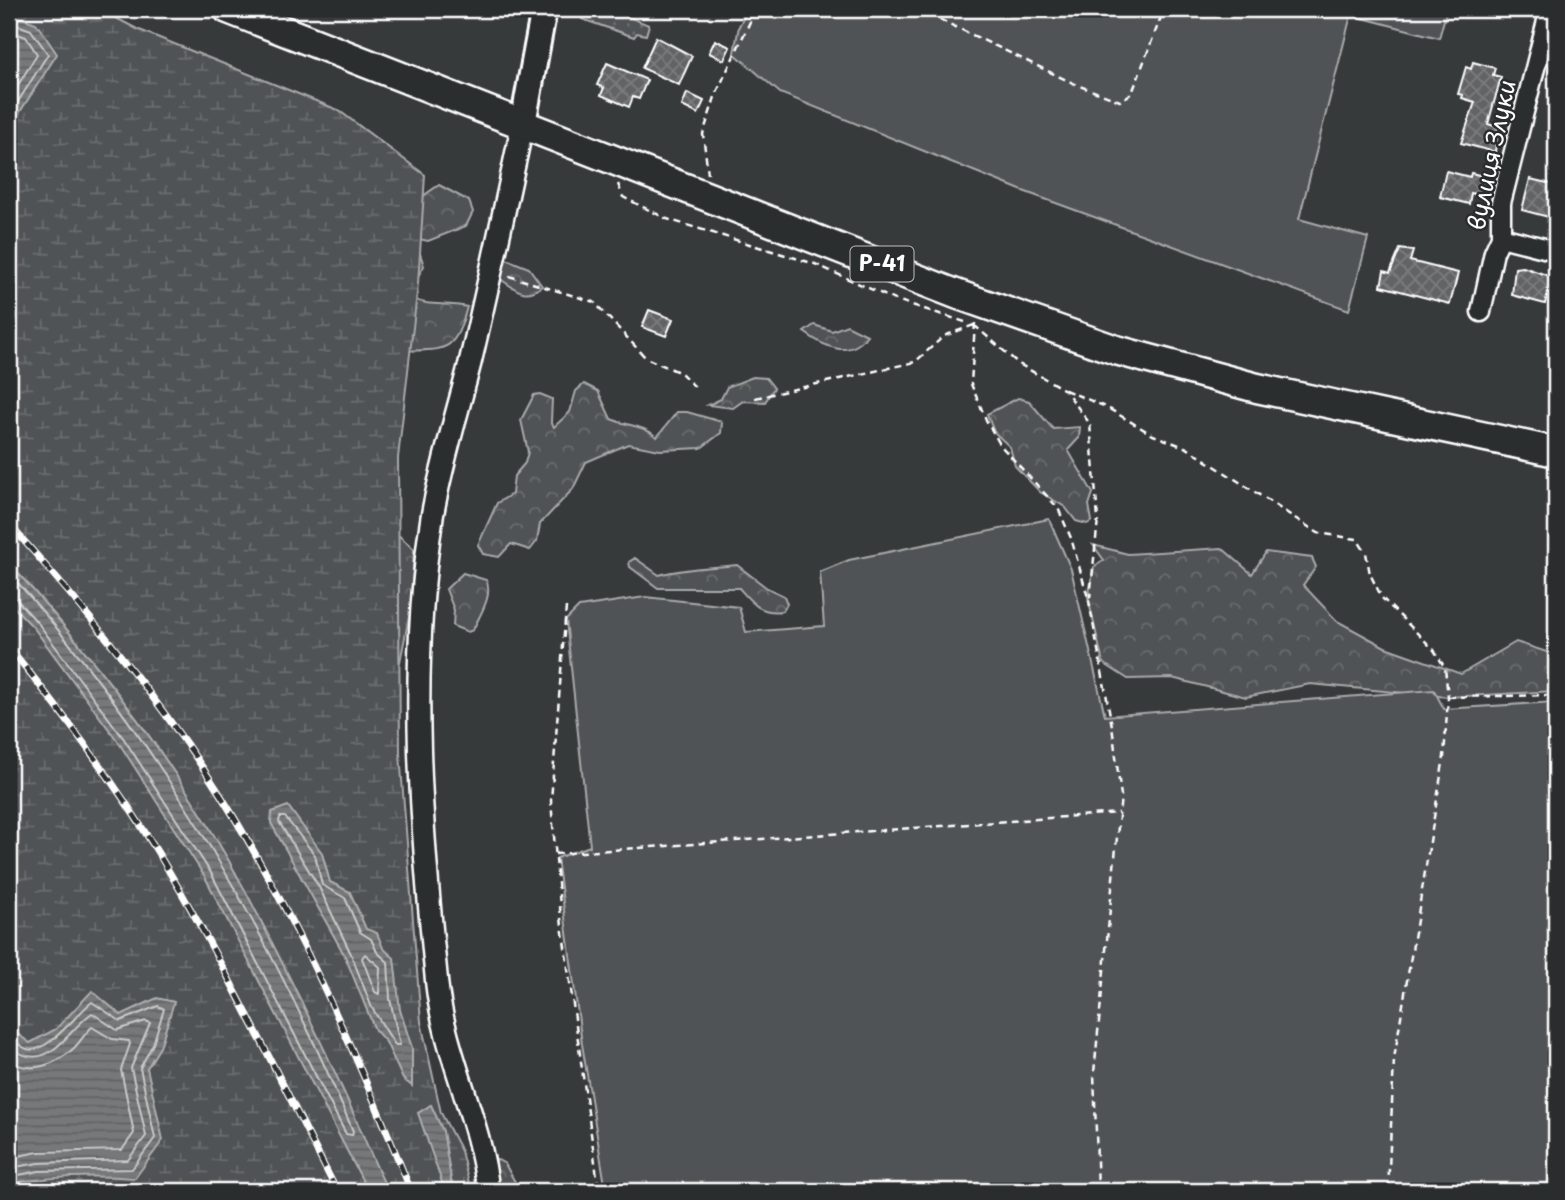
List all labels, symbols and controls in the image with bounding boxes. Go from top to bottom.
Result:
street label: вулиця Злуки [1458,76,1524,233]
road number: Р-41 [850,246,914,282]

